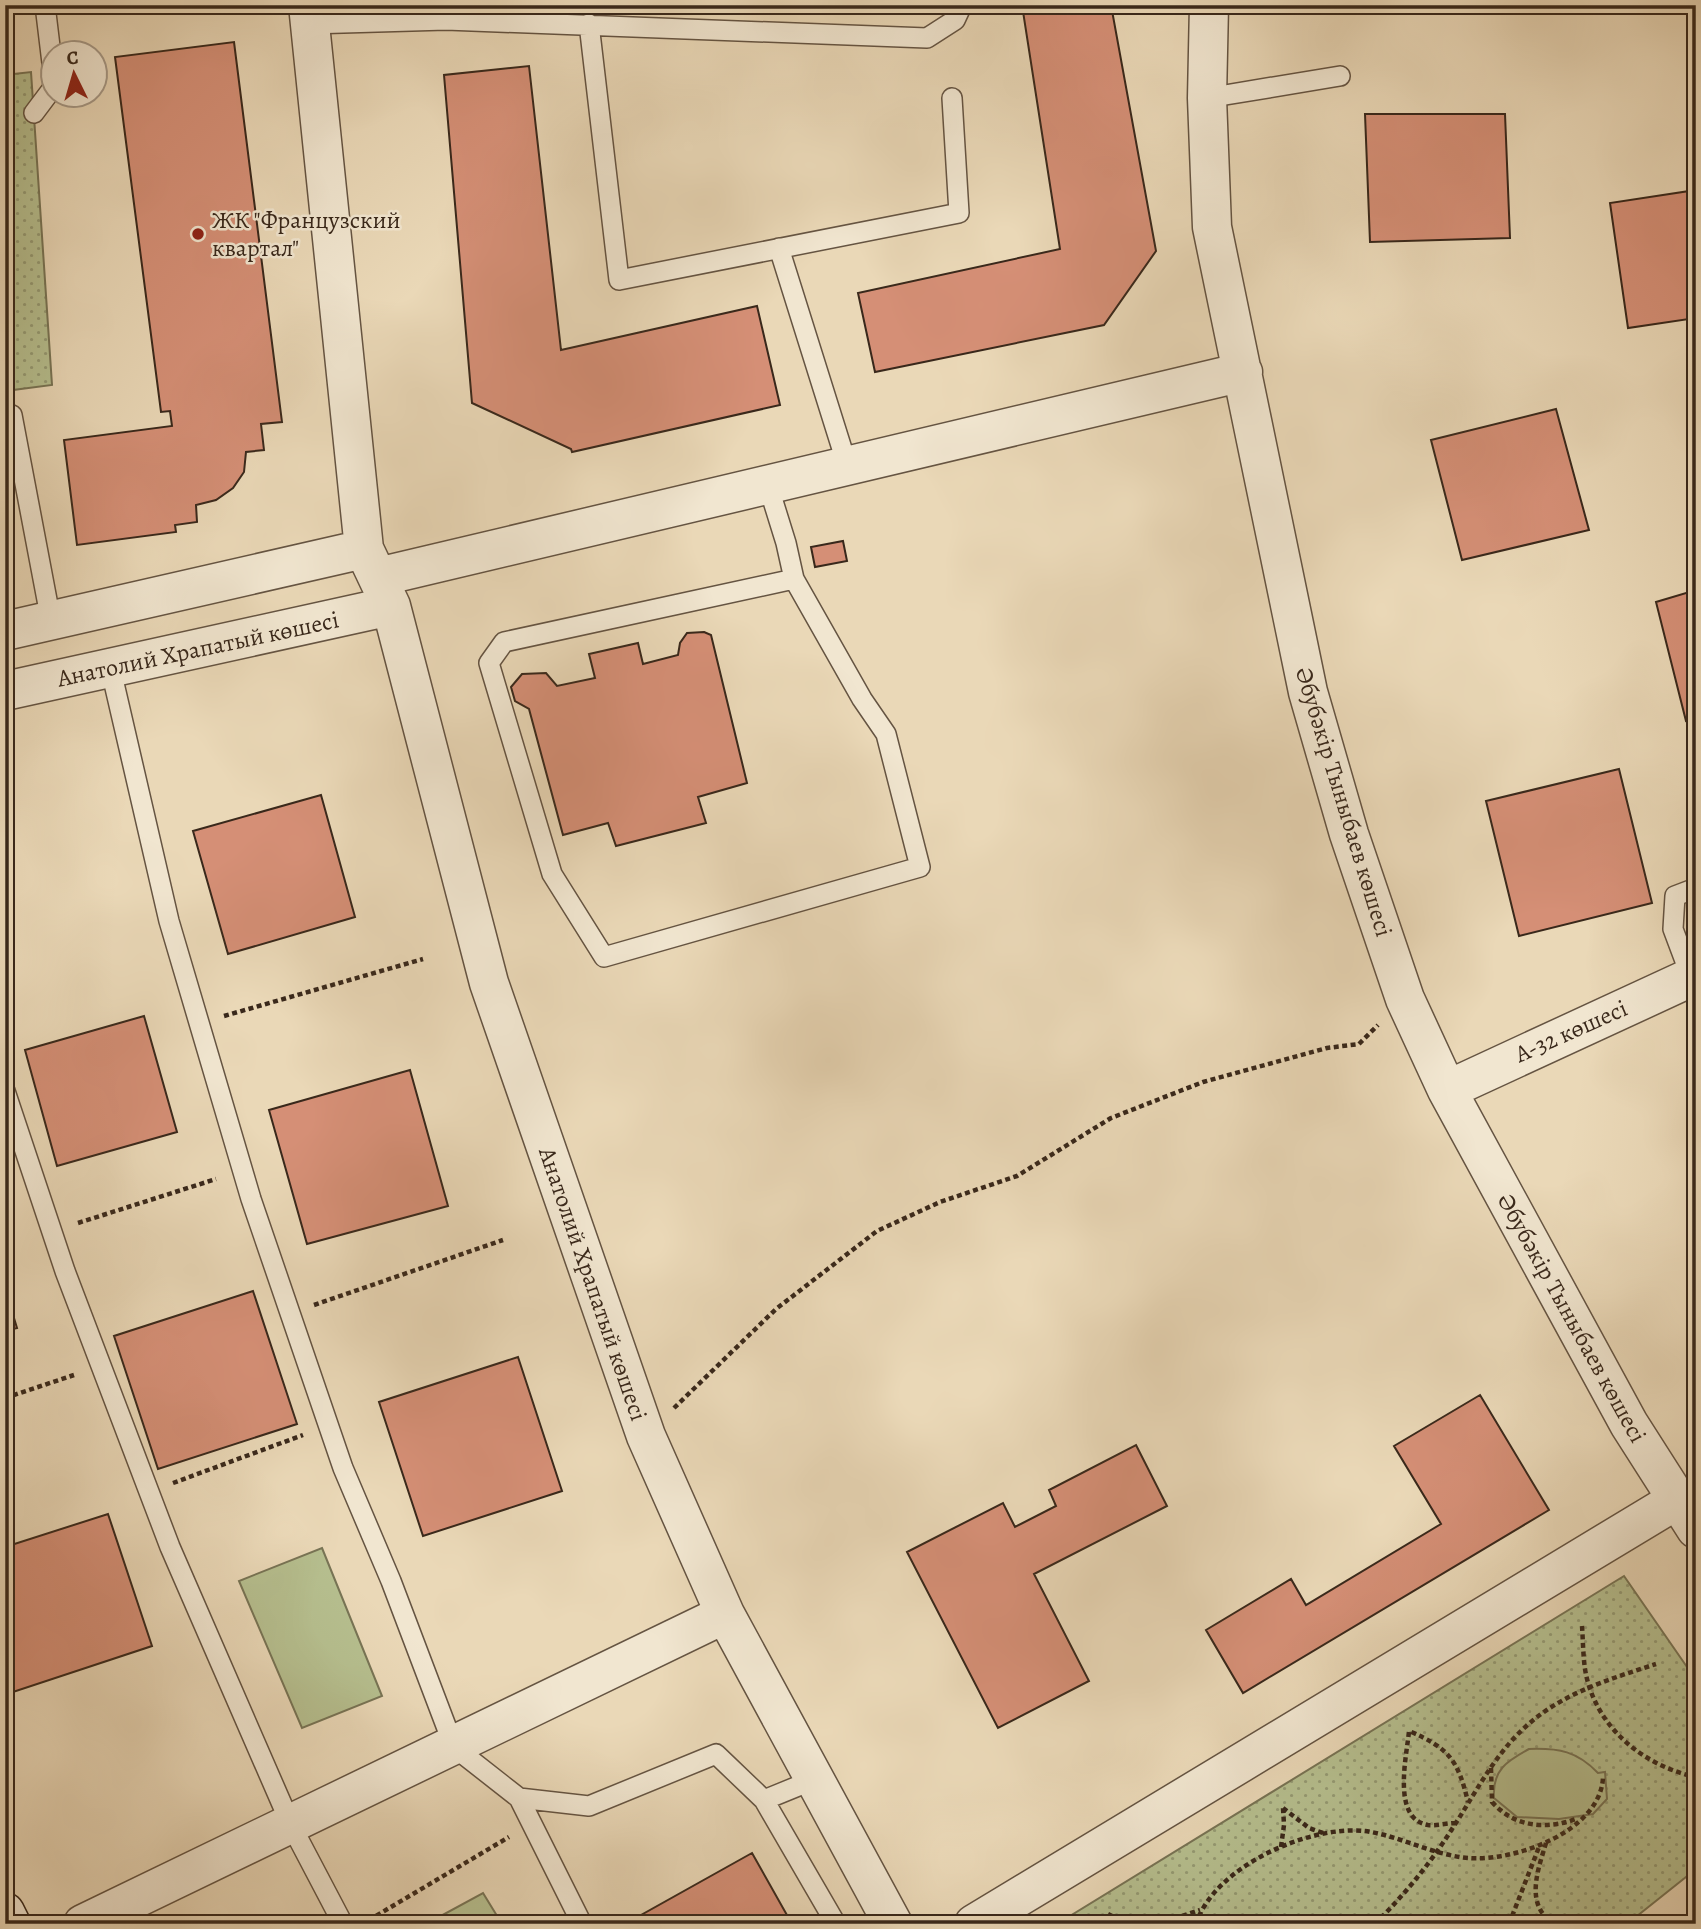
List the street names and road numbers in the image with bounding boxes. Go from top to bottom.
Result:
street label: Анатолий Храпатый көшесі [53,603,342,695]
street label: Әбубәкір Тыныбаев көшесі [1288,663,1400,941]
street label: А-32 көшесі [1509,992,1632,1070]
street label: Анатолий Храпатый көшесі [531,1142,655,1425]
street label: Әбубәкір Тыныбаев көшесі [1490,1188,1654,1448]

